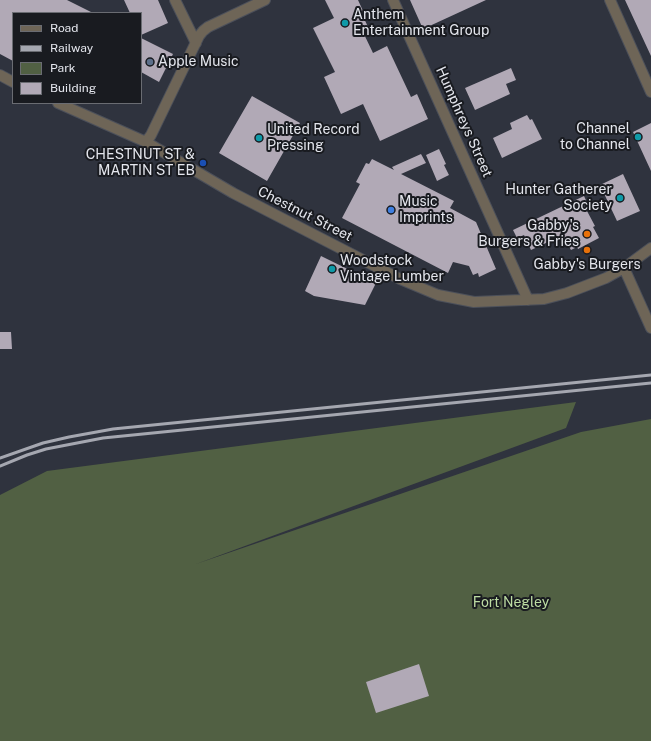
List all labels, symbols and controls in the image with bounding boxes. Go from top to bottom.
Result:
place label: Anthem Entertainment Group [353,7,489,40]
legend [12,12,142,104]
marker: Anthem Entertainment Group [340,18,350,28]
text: Road [50,21,78,35]
text: Railway [50,41,93,55]
place label: Apple Music [158,54,239,70]
marker: Apple Music [145,57,155,67]
text: Park [50,61,76,75]
street label: Humphreys Street [432,64,496,180]
text: Building [50,81,96,95]
place label: Channel to Channel [560,121,630,154]
place label: United Record Pressing [267,122,360,154]
marker: Channel to Channel [633,132,643,142]
marker: United Record Pressing [254,133,264,143]
place label: CHESTNUT ST & MARTIN ST EB [86,147,195,180]
marker: CHESTNUT ST & MARTIN ST EB [198,158,208,168]
place label: Hunter Gatherer Society [505,182,612,214]
street label: Chestnut Street [255,183,355,245]
marker: Hunter Gatherer Society [615,193,625,203]
place label: Music Imprints [399,194,453,226]
marker: Music Imprints [386,205,396,215]
place label: Gabby's Burgers & Fries [478,218,579,250]
marker: Gabby's Burgers & Fries [582,229,592,239]
marker: Gabby's Burgers [582,245,592,255]
place label: Woodstock Vintage Lumber [340,253,444,286]
place label: Gabby's Burgers [534,257,640,273]
marker: Woodstock Vintage Lumber [327,264,337,274]
park label: Fort Negley [473,595,549,611]

